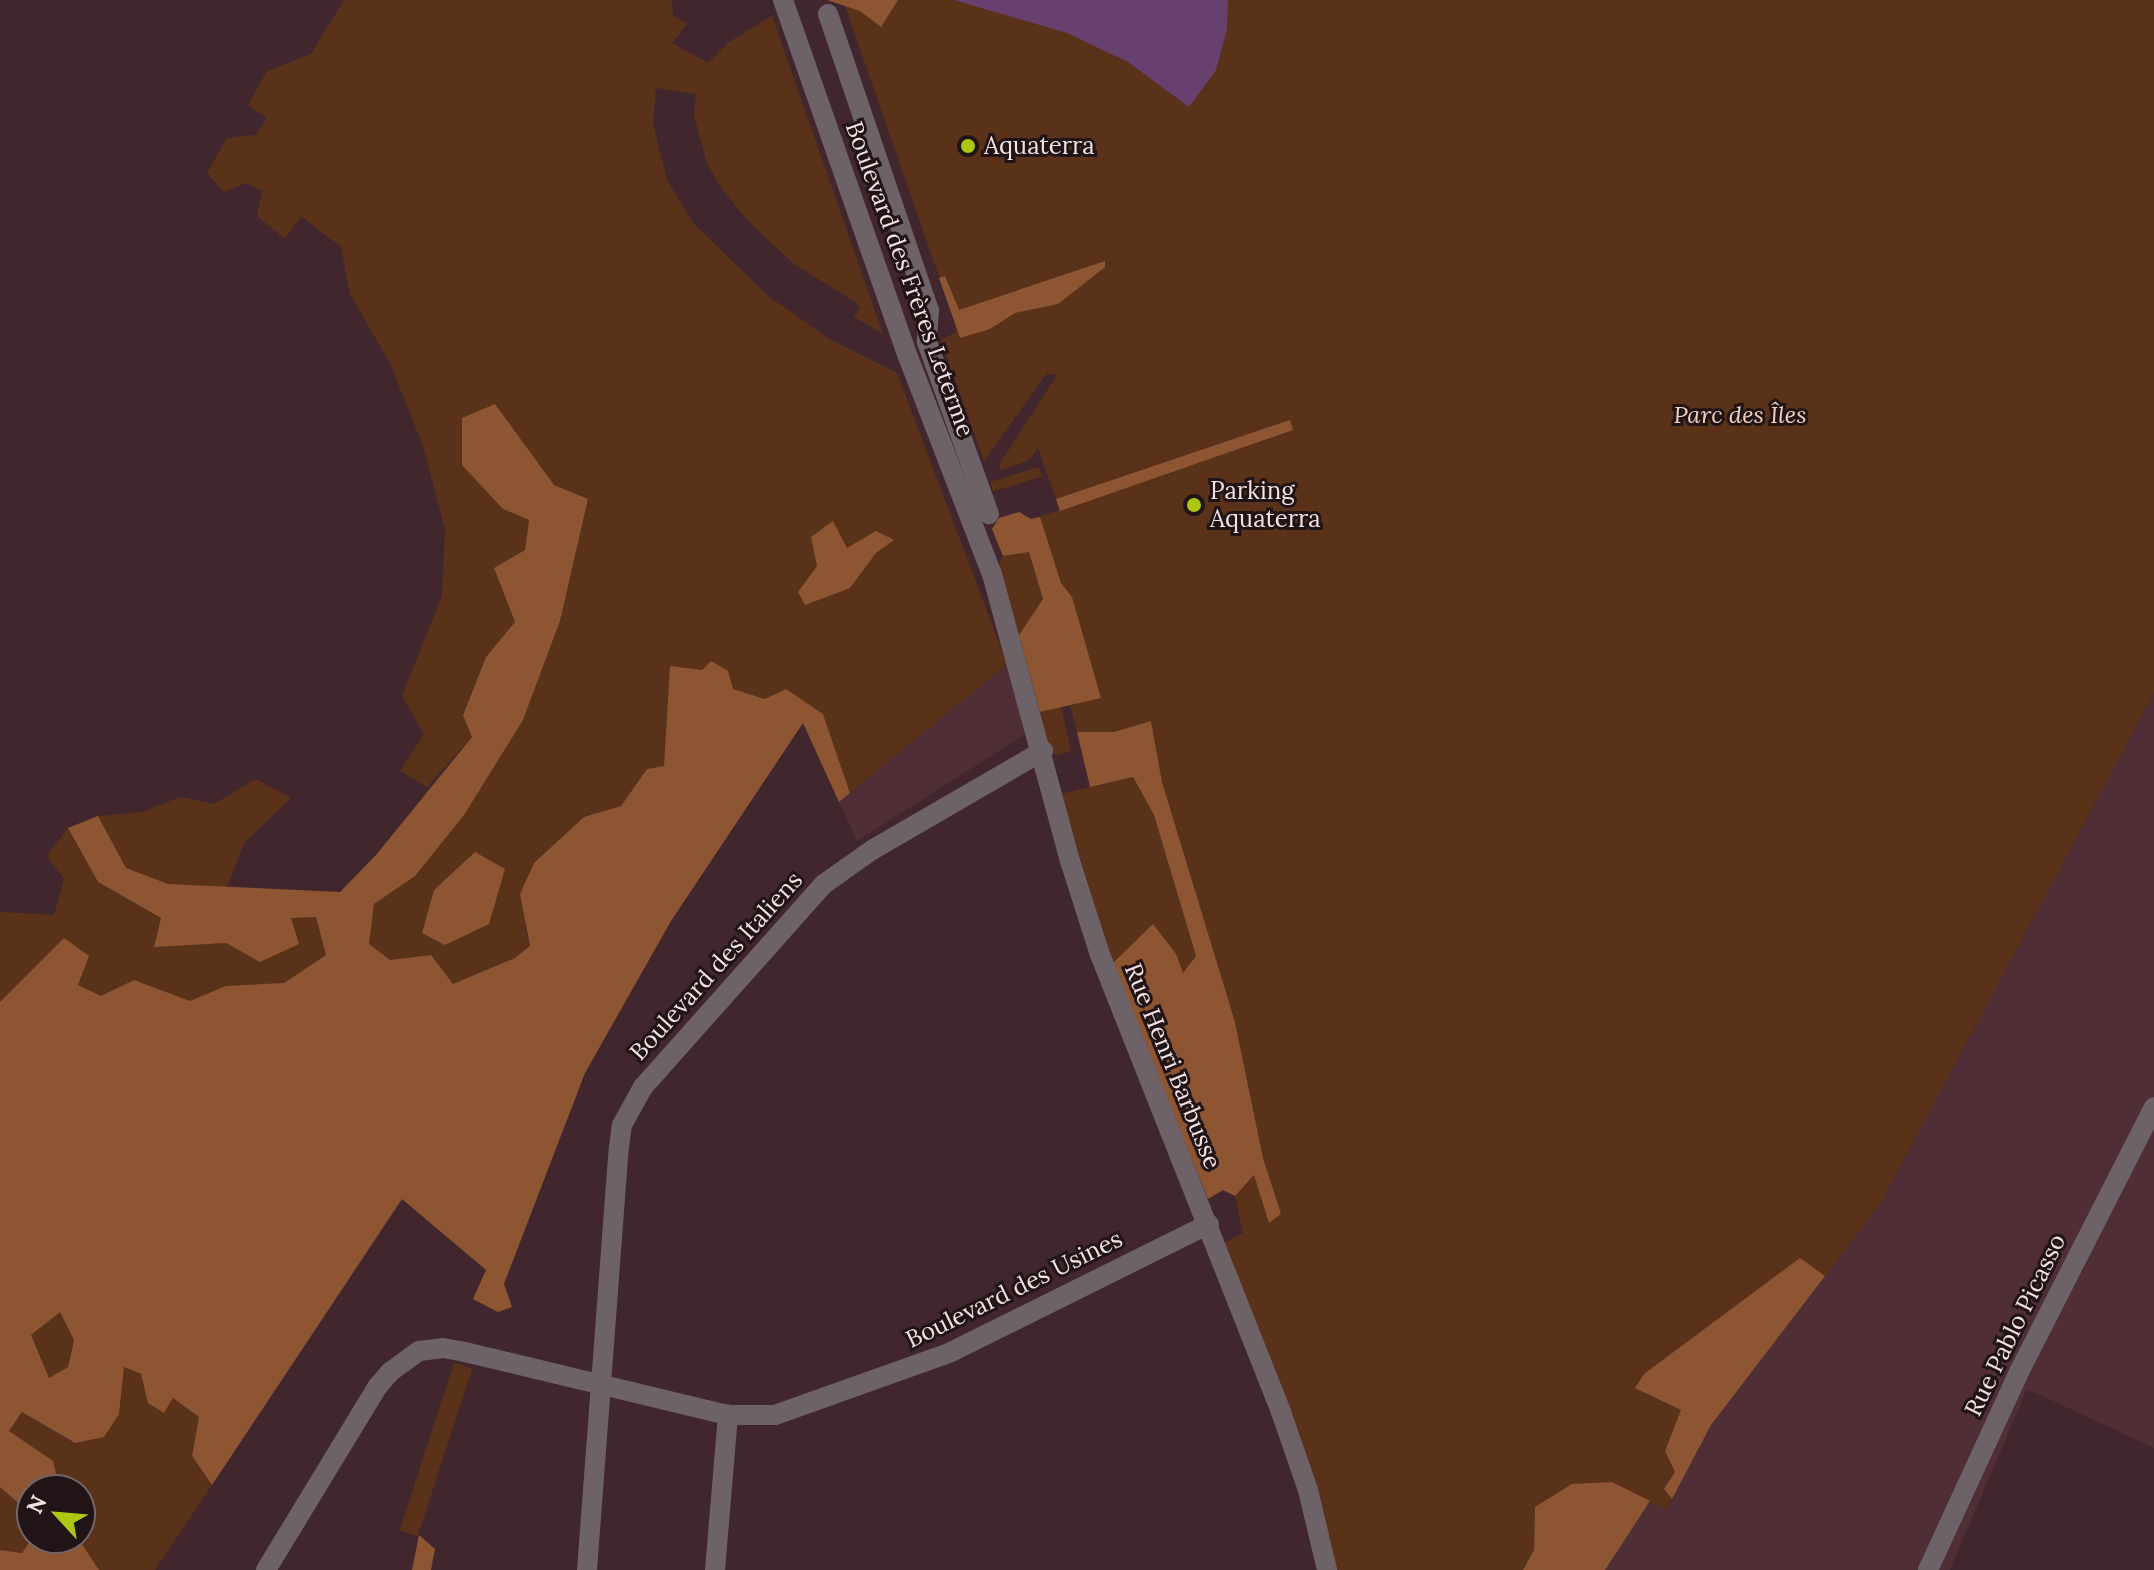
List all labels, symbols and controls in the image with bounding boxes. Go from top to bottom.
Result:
street label: Boulevard des Frères Leterme [839,117,981,441]
place label: Aquaterra [984,132,1095,160]
marker: Aquaterra [959,137,977,155]
park label: Parc des Îles [1673,401,1807,429]
place label: Parking Aquaterra [1210,477,1321,533]
marker: Parking Aquaterra [1185,496,1203,514]
street label: Boulevard des Italiens [624,866,808,1066]
street label: Rue Henri Barbusse [1119,959,1227,1173]
street label: Boulevard des Usines [901,1224,1127,1354]
street label: Rue Pablo Picasso [1958,1229,2072,1421]
north arrow [16,1474,96,1554]
text: N [20,1491,53,1518]

